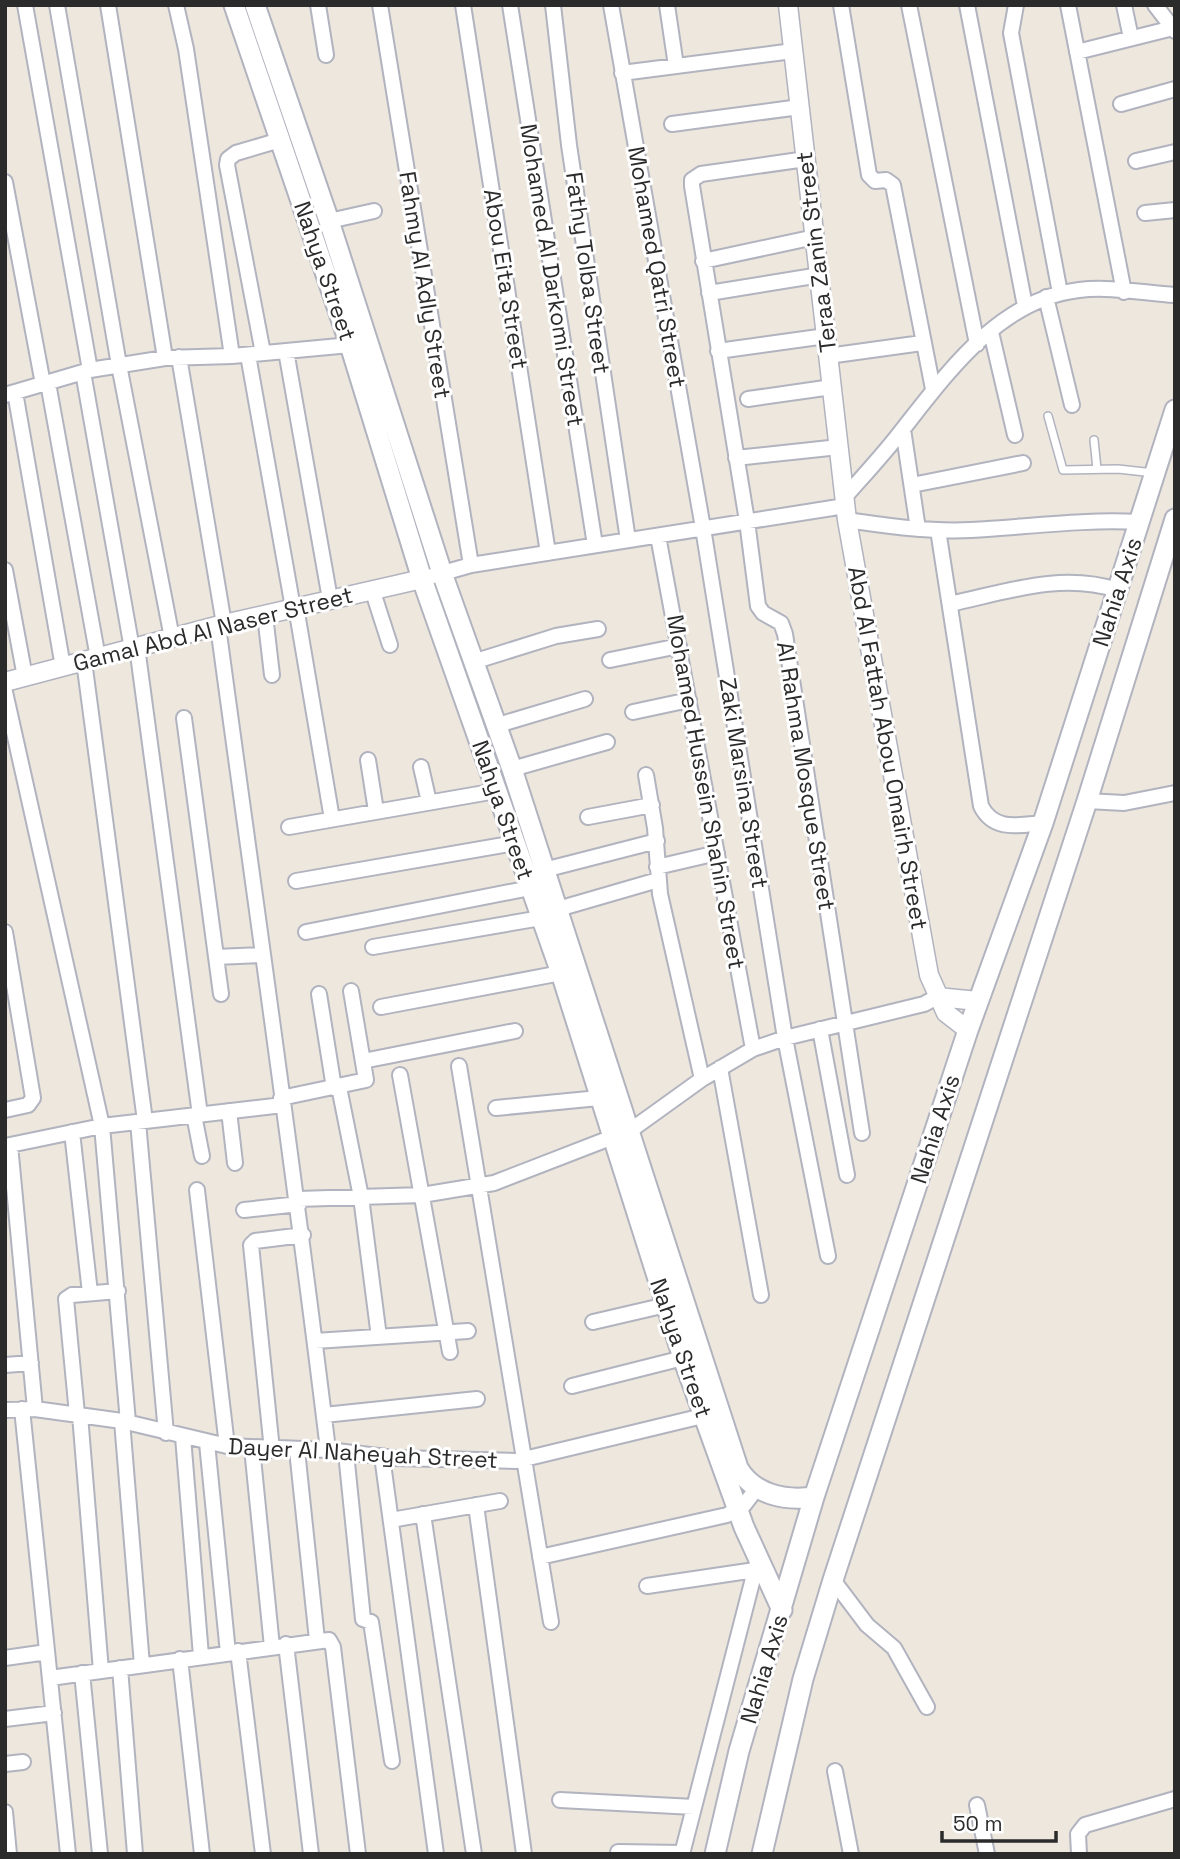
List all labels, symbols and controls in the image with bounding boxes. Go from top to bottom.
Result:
street label: Mohamed Al Darkomi Street [513,122,591,428]
street label: Mohamed Qatri Street [621,144,693,390]
street label: Teraa Zanin Street [789,150,843,354]
street label: Fahmy Al Adly Street [392,169,458,401]
street label: Fathy Tolba Street [559,170,617,376]
street label: Abou Eita Street [477,187,535,371]
street label: Nahya Street [287,197,363,345]
street label: Nahia Axis [1085,534,1149,650]
street label: Abd Al Fattah Abou Omairh Street [841,564,935,932]
street label: Gamal Abd Al Naser Street [70,580,356,678]
street label: Mohamed Hussein Shahin Street [660,612,752,972]
street label: Al Rahma Mosque Street [770,639,842,913]
street label: Zaki Marsina Street [713,675,775,891]
street label: Nahya Street [465,736,541,884]
street label: Nahia Axis [903,1071,967,1187]
street label: Nahya Street [643,1274,719,1422]
street label: Dayer Al Naheyah Street [227,1431,499,1475]
street label: Nahia Axis [733,1611,795,1727]
scale bar [942,1800,1056,1844]
text: 50 m [953,1810,1003,1837]

